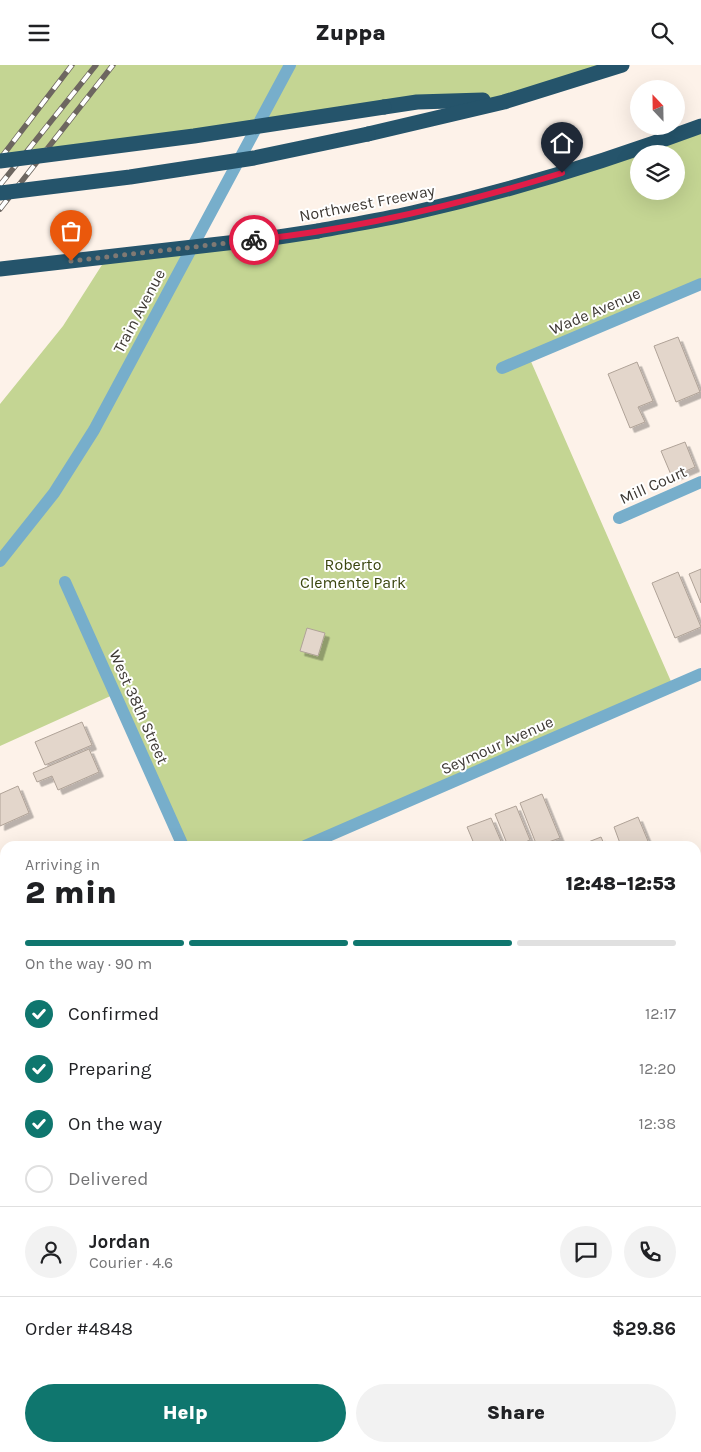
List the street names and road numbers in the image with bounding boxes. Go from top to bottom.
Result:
street label: Northwest Freeway [298,180,437,225]
street label: Train Avenue [109,266,169,356]
street label: Wade Avenue [547,283,643,339]
street label: Mill Court [617,462,689,508]
street label: West 38th Street [105,647,173,767]
street label: Seymour Avenue [438,712,556,778]

